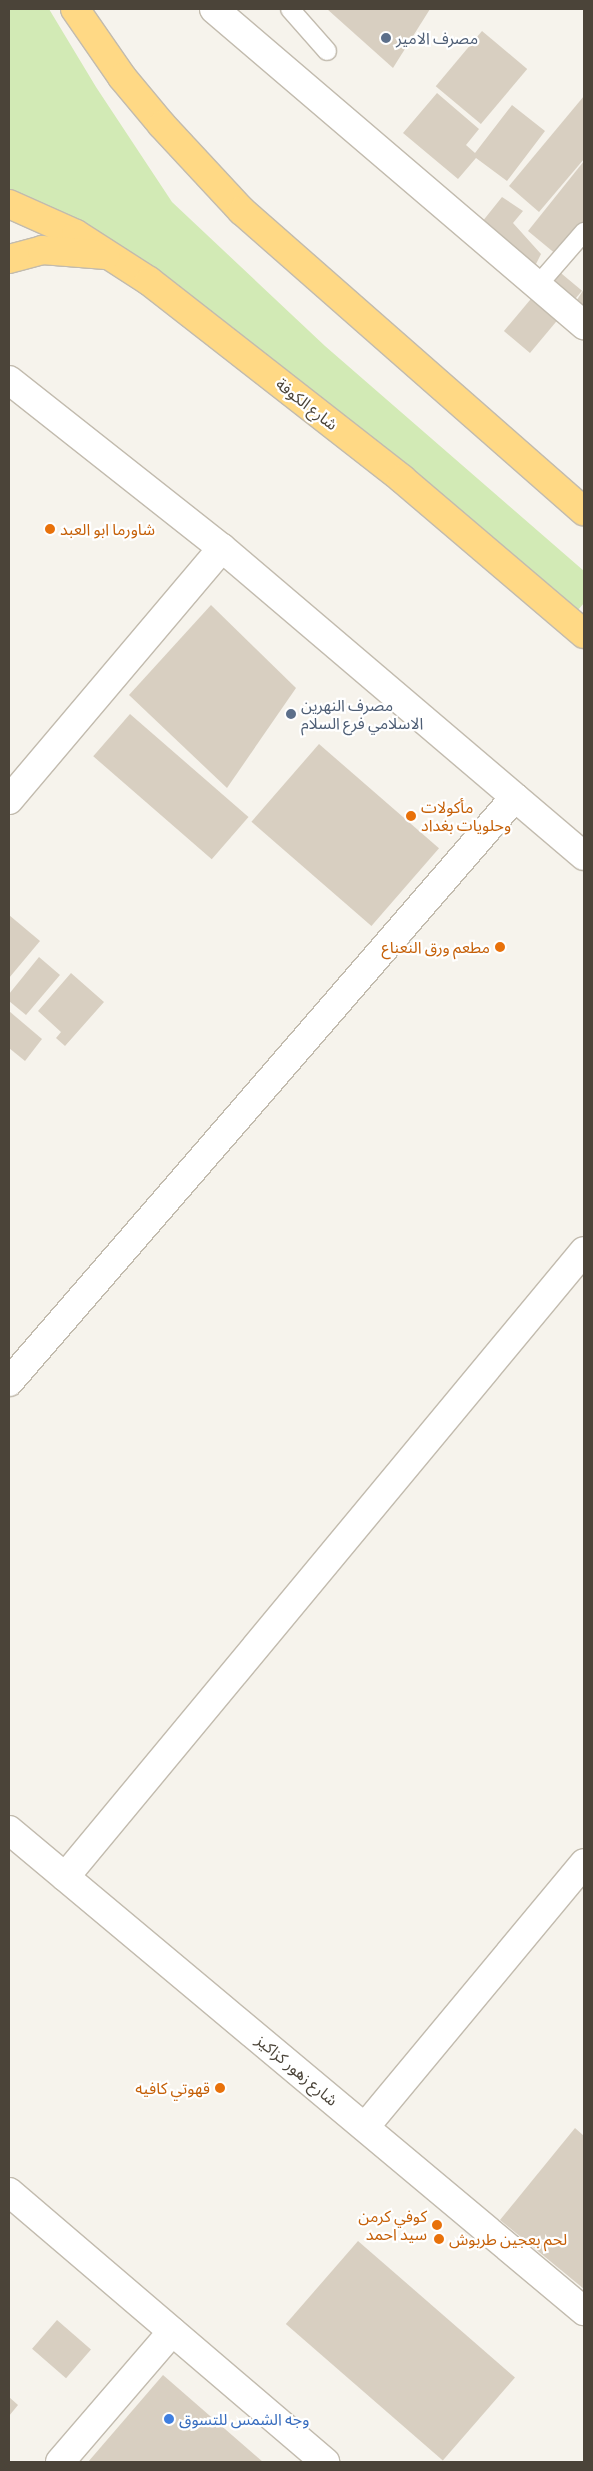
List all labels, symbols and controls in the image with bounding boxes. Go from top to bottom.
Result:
place label: مصرف الامير [396,28,478,48]
marker: مصرف الامير [380,32,392,44]
street label: شارع الكوفة [272,374,342,434]
place label: شاورما ابو العبد [60,519,155,539]
marker: شاورما ابو العبد [44,523,56,535]
place label: مصرف النهرين الاسلامي فرع السلام [301,695,423,733]
marker: مصرف النهرين الاسلامي فرع السلام [285,708,297,720]
place label: مأكولات وحلويات بغداد [421,797,511,835]
marker: مأكولات وحلويات بغداد [405,810,417,822]
place label: مطعم ورق النعناع [382,937,490,957]
marker: مطعم ورق النعناع [494,941,506,953]
street label: شارع زهور كزاكيز [252,2030,342,2110]
place label: قهوتي كافيه [135,2078,210,2098]
marker: قهوتي كافيه [214,2082,226,2094]
place label: كوفي كرمن سيد احمد [358,2206,427,2244]
marker: كوفي كرمن سيد احمد [431,2219,443,2231]
place label: لحم بعجين طربوش [449,2229,567,2249]
marker: لحم بعجين طربوش [433,2233,445,2245]
place label: وجه الشمس للتسوق [179,2409,309,2429]
marker: وجه الشمس للتسوق [163,2413,175,2425]

